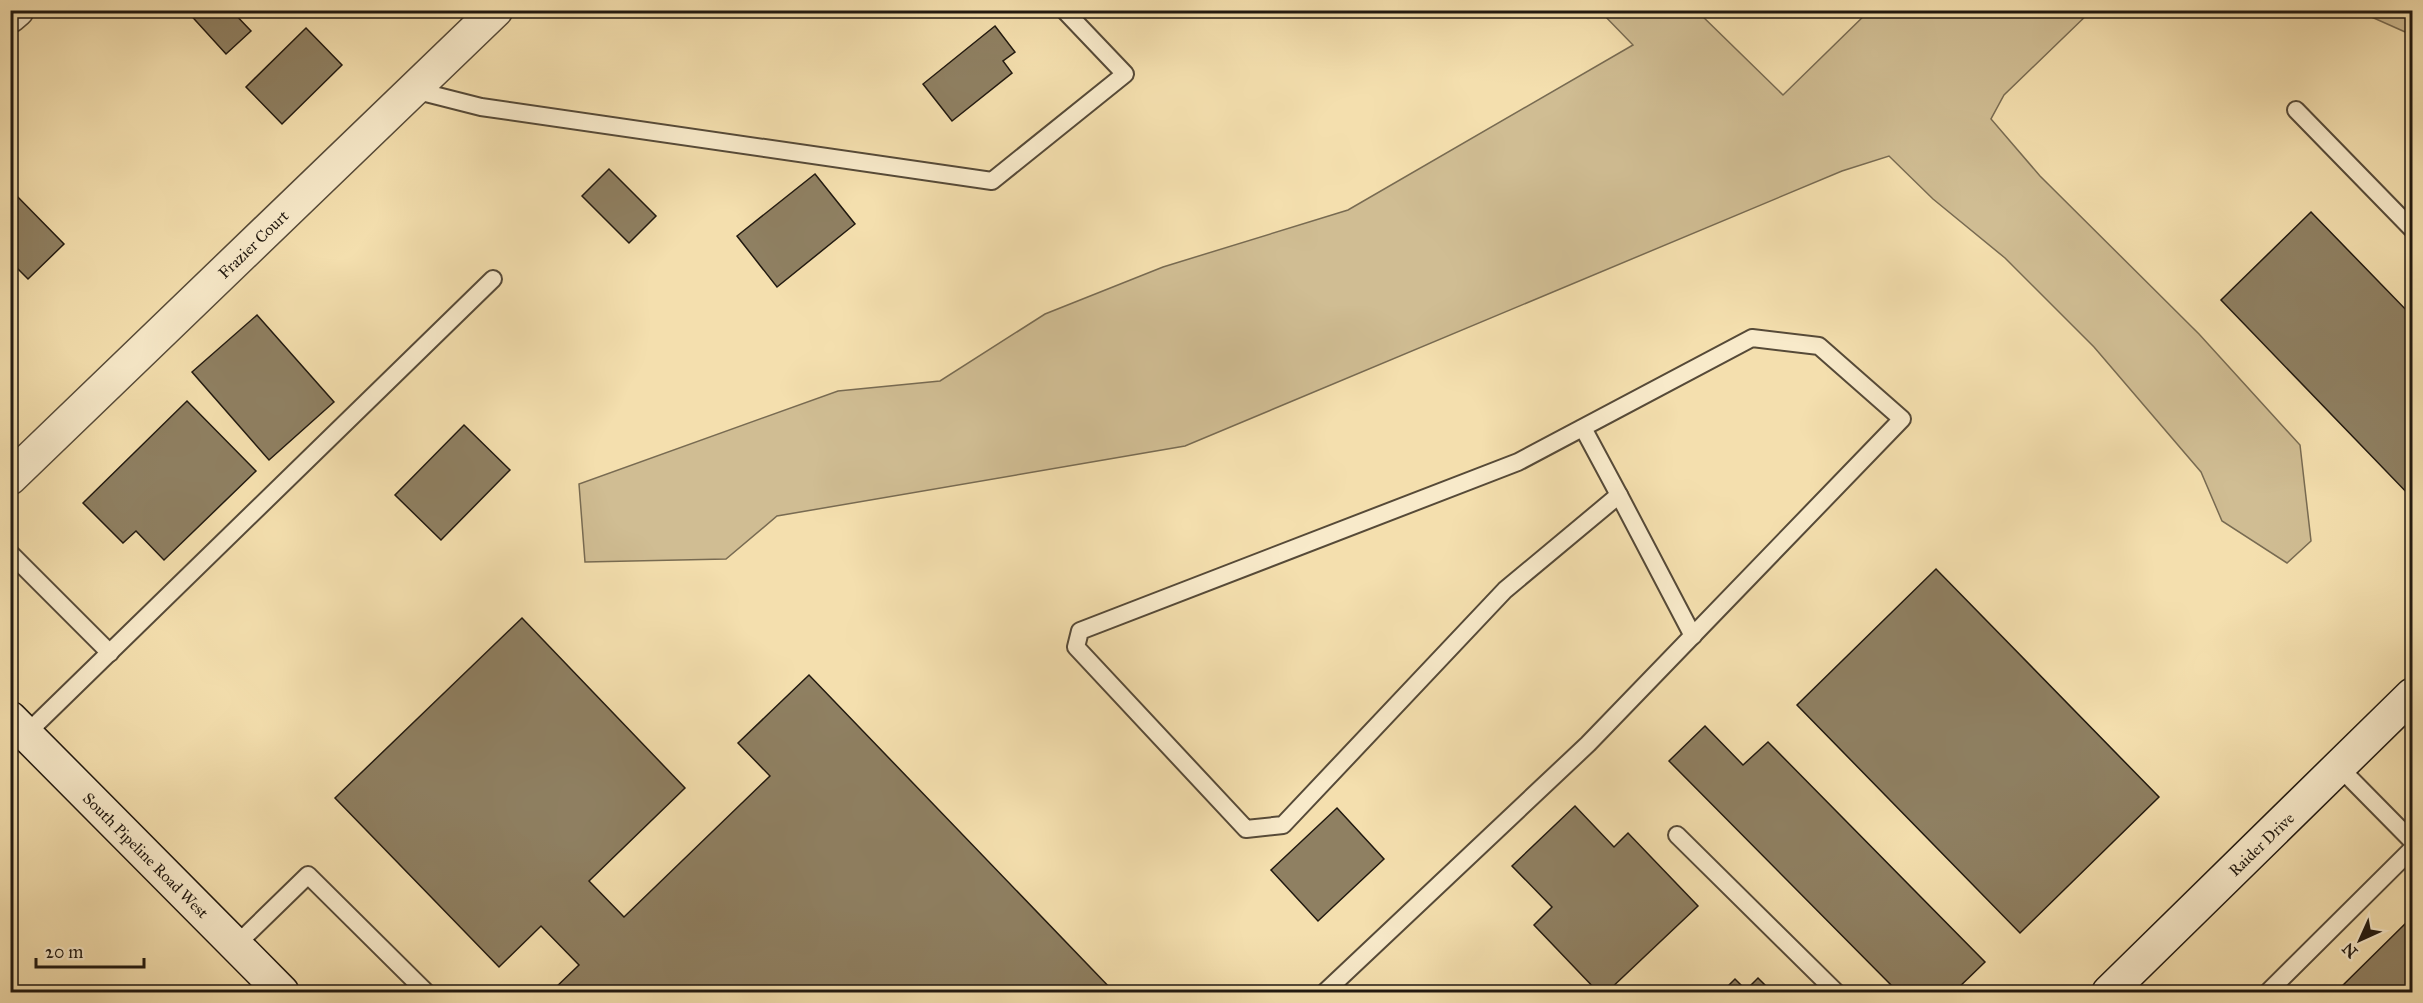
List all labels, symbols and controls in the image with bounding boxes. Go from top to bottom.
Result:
street label: Frazier Court [214,206,293,282]
street label: South Pipeline Road West [79,789,213,922]
street label: Raider Drive [2225,808,2298,880]
north arrow [2330,910,2390,970]
scale bar [36,931,144,969]
text: N [2338,938,2361,962]
text: 20 m [45,941,83,963]

